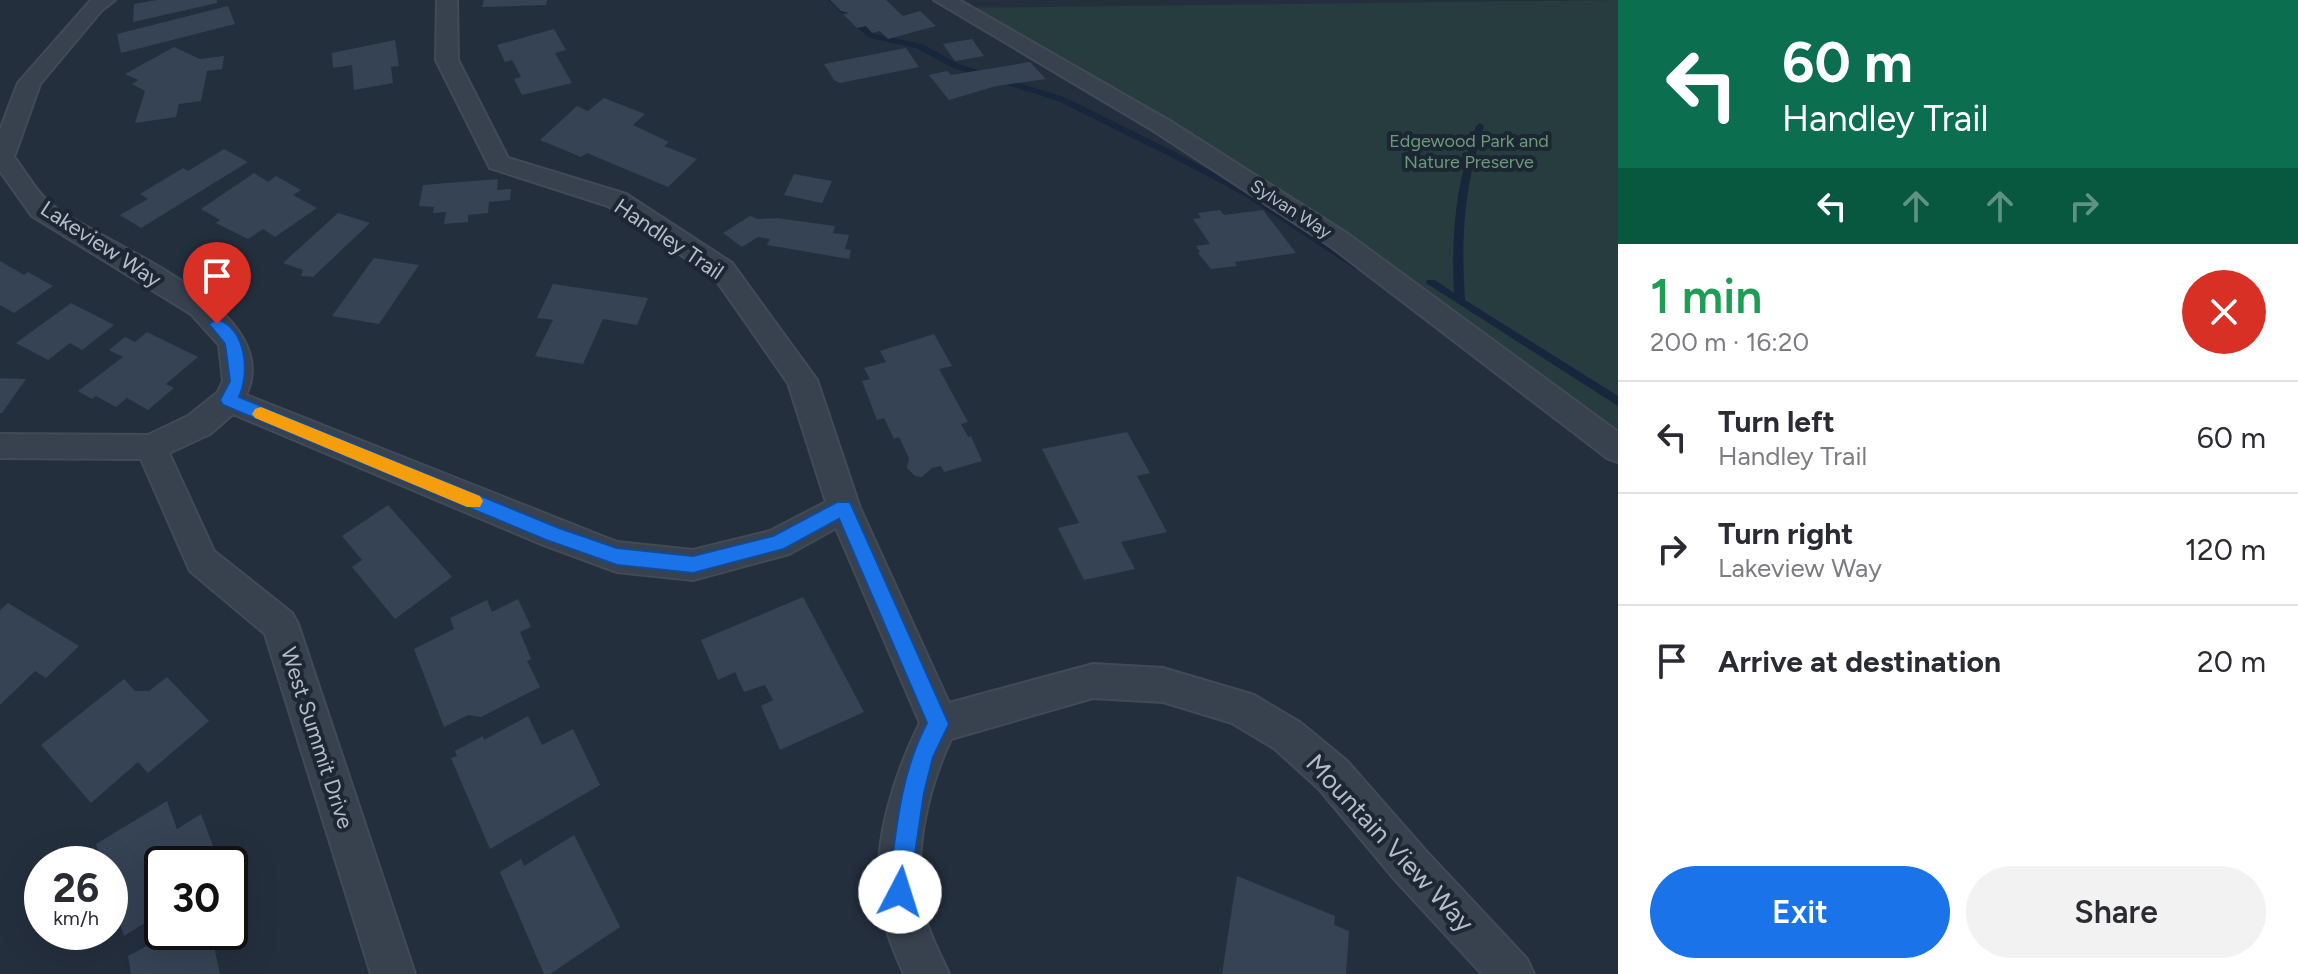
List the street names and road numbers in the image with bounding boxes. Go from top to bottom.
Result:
street label: Sylvan Way [1246,175,1336,244]
street label: Handley Trail [609,193,729,285]
street label: Lakeview Way [36,195,167,293]
street label: West Summit Drive [275,644,359,832]
street label: Mountain View Way [1299,747,1481,939]

